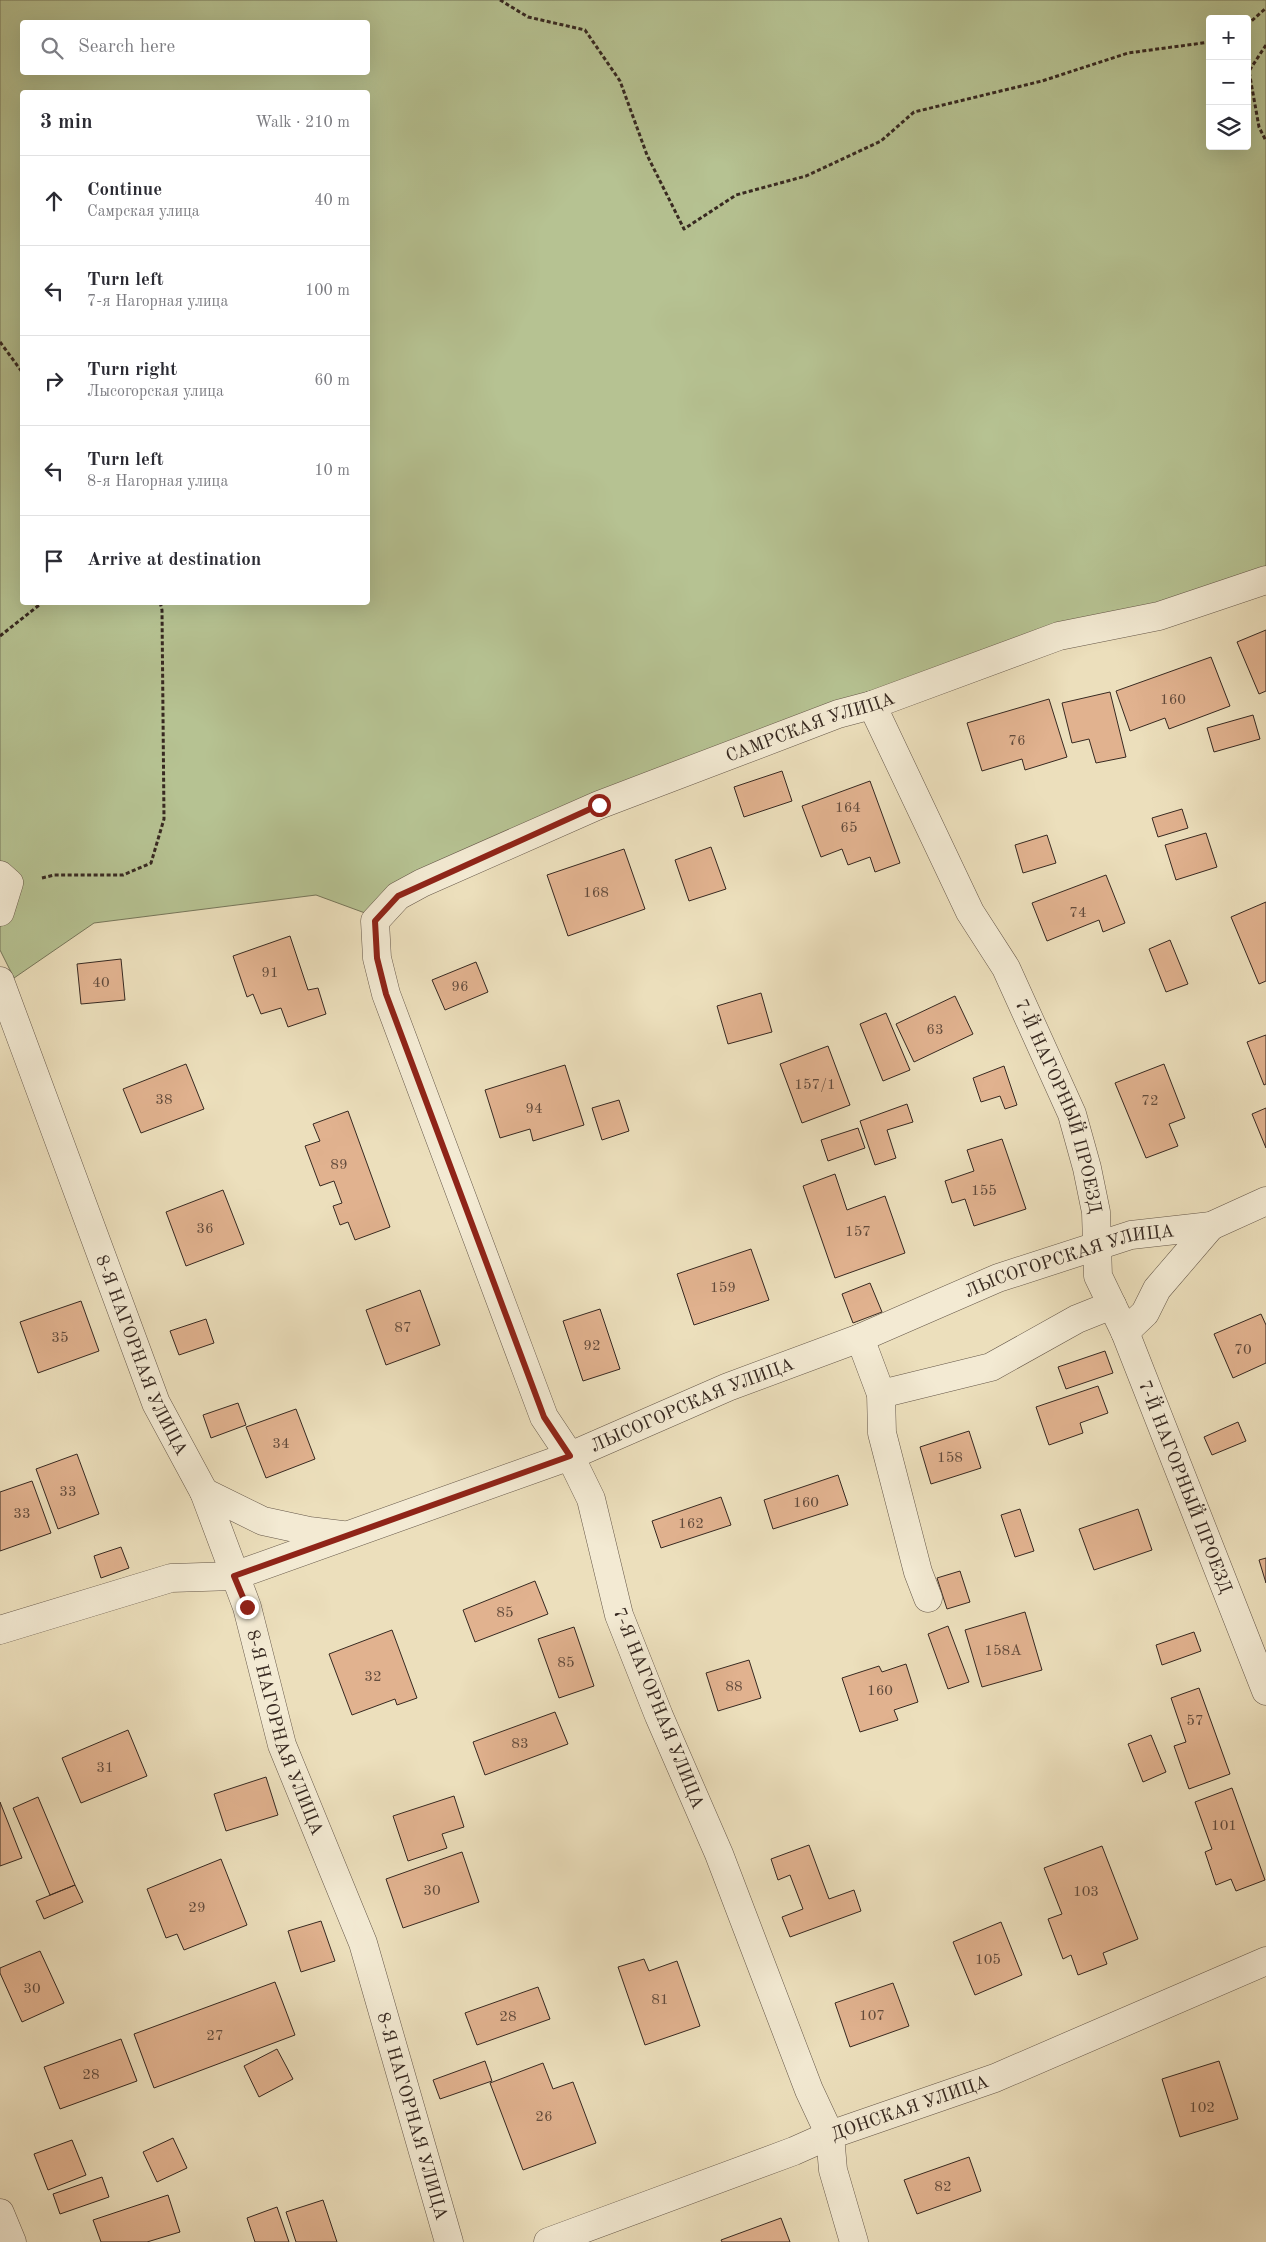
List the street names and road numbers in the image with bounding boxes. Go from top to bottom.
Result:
street label: САМРСКАЯ УЛИЦА [724,689,897,766]
street label: 7-Й НАГОРНЫЙ ПРОЕЗД [1011,996,1104,1215]
street label: ЛЫСОГОРСКАЯ УЛИЦА [962,1222,1175,1301]
street label: 8-Я НАГОРНАЯ УЛИЦА [92,1253,191,1459]
street label: ЛЫСОГОРСКАЯ УЛИЦА [588,1355,797,1456]
street label: 7-Й НАГОРНЫЙ ПРОЕЗД [1135,1378,1235,1596]
street label: 7-Я НАГОРНАЯ УЛИЦА [609,1605,707,1812]
street label: 8-Я НАГОРНАЯ УЛИЦА [243,1628,326,1838]
street label: 8-Я НАГОРНАЯ УЛИЦА [373,2010,450,2222]
street label: ДОНСКАЯ УЛИЦА [829,2073,991,2144]

